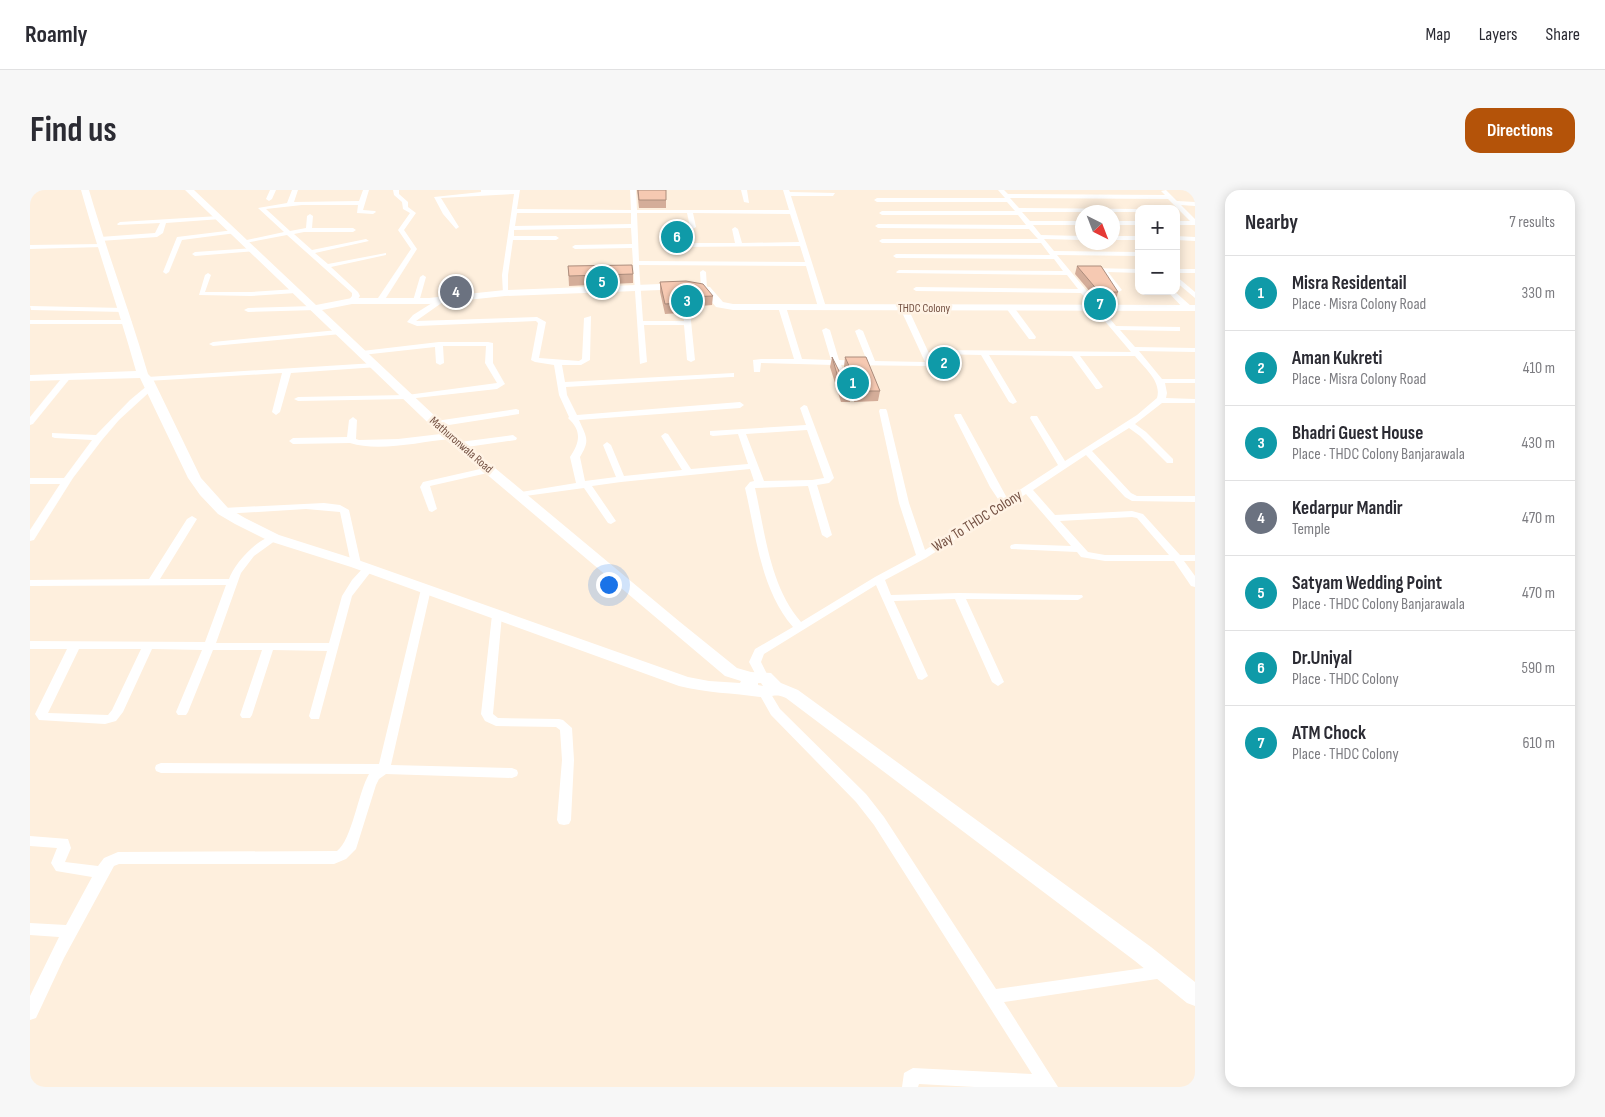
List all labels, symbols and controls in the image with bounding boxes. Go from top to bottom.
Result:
text: Roamly [25,20,88,49]
text: Map [1426,24,1451,45]
text: Layers [1479,24,1518,45]
text: Share [1546,24,1580,45]
button: Directions [1465,108,1575,153]
text: Find us [30,109,117,152]
north arrow [1075,205,1120,250]
map controls [1135,205,1180,295]
button: + [1135,205,1180,250]
text: Nearby [1245,210,1298,235]
text: 7 results [1509,213,1555,232]
pin: 6 [661,218,693,256]
button: − [1135,250,1180,295]
pin: 5 [586,263,618,301]
text: Misra Residentail [1292,272,1407,295]
pin: 4 [440,273,472,311]
pin: 3 [671,282,703,320]
text: 1 [1258,284,1264,303]
text: 330 m [1522,284,1555,303]
pin: 7 [1084,285,1116,323]
text: Place · Misra Colony Road [1292,295,1426,314]
street label: THDC Colony [898,301,950,316]
pin: 2 [928,344,960,382]
text: Aman Kukreti [1292,347,1382,370]
text: 2 [1257,359,1265,378]
text: 410 m [1523,359,1555,378]
pin: 1 [837,364,869,402]
text: Place · Misra Colony Road [1292,370,1426,389]
street label: Mathuronwala Road [426,413,496,477]
text: Bhadri Guest House [1292,422,1423,445]
text: 3 [1257,434,1265,453]
text: 430 m [1522,434,1555,453]
text: Place · THDC Colony Banjarawala [1292,445,1465,464]
street label: Way To THDC Colony [929,486,1026,556]
text: Kedarpur Mandir [1292,497,1403,520]
text: 4 [1257,509,1265,528]
text: 470 m [1522,509,1555,528]
text: Temple [1292,520,1330,539]
your location [596,572,622,598]
text: Satyam Wedding Point [1292,572,1442,595]
text: 5 [1257,584,1265,603]
text: 470 m [1522,584,1555,603]
text: Place · THDC Colony Banjarawala [1292,595,1465,614]
text: Dr.Uniyal [1292,647,1352,670]
text: 6 [1257,659,1265,678]
text: 590 m [1522,659,1555,678]
text: Place · THDC Colony [1292,670,1399,689]
text: ATM Chock [1292,722,1366,745]
text: 7 [1258,734,1264,753]
text: 610 m [1522,734,1555,753]
text: Place · THDC Colony [1292,745,1399,764]

